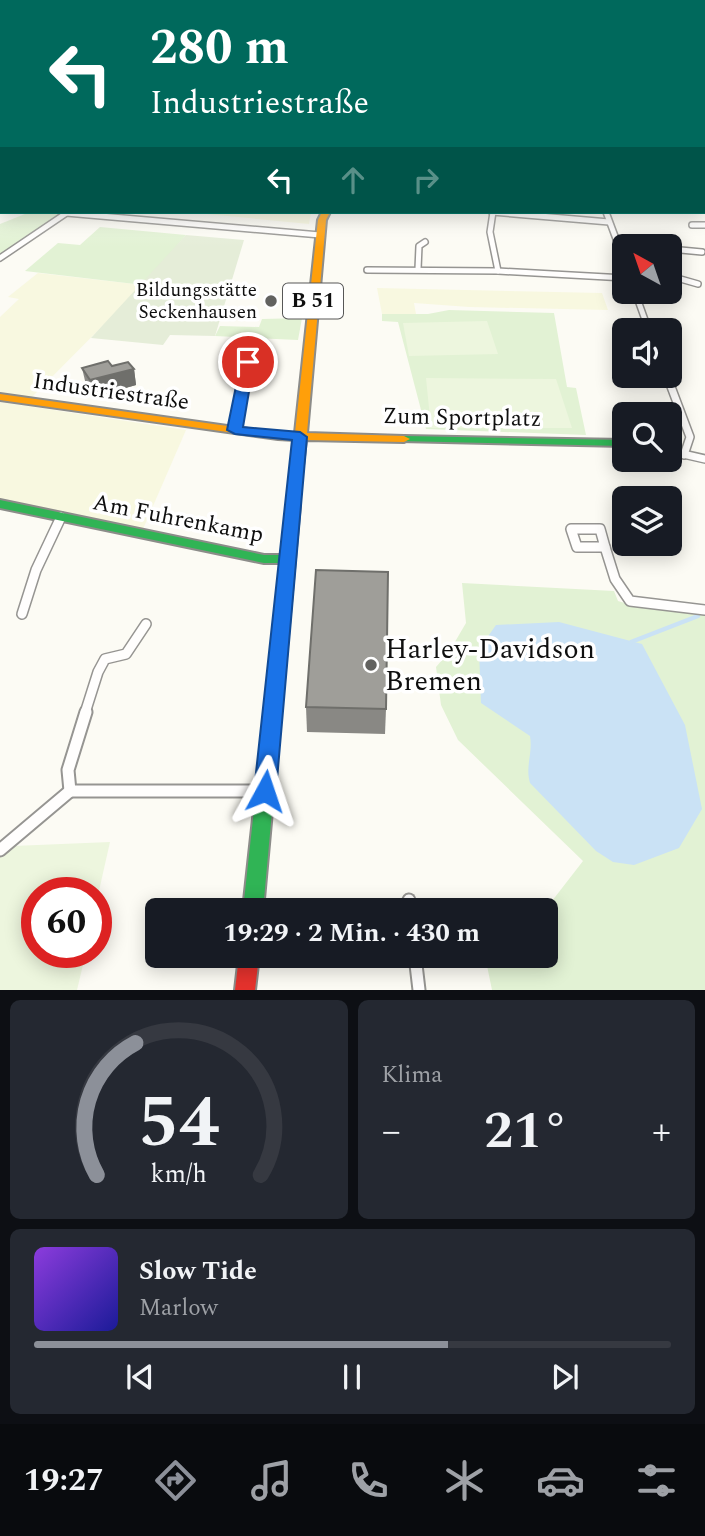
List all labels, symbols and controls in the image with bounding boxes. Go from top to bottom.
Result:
text: 280 m [150,11,289,86]
icon: left [35,28,126,119]
text: Industriestraße [150,79,369,128]
icon: left [261,161,299,199]
icon: ahead [334,161,372,199]
icon: right [407,161,445,199]
north arrow [612,234,682,304]
map controls [612,234,682,556]
place label: Bildungsstätte Seckenhausen [136,276,257,327]
road number: B 51 [283,284,343,318]
marker: Bildungsstätte Seckenhausen [263,293,279,309]
button: sound [612,318,682,388]
pin [218,332,278,392]
icon: arrive [229,343,267,381]
street label: Industriestraße [31,364,191,420]
street label: Zum Sportplatz [382,399,542,437]
button: search [612,402,682,472]
street label: Am Fuhrenkamp [90,485,266,553]
button: layers [612,486,682,556]
place label: Harley-Davidson Bremen [385,628,595,703]
marker: Harley-Davidson Bremen [363,657,379,673]
position arrow [228,754,302,828]
speed limit sign: 60 [21,877,112,968]
text: 19:29 · 2 Min. · 430 m [223,913,480,953]
text: Klima [382,1058,442,1093]
text: 54 [138,1069,220,1180]
text: 21° [484,1092,568,1171]
text: − [382,1103,401,1161]
text: + [652,1103,671,1161]
text: km/h [151,1156,207,1194]
text: Slow Tide [139,1251,257,1291]
text: Marlow [139,1291,218,1326]
icon: previous [121,1358,159,1396]
icon: pause [333,1358,371,1396]
icon: next [546,1358,584,1396]
text: 19:27 [24,1456,104,1505]
icon: directions [151,1456,200,1505]
icon: music [247,1456,296,1505]
icon: phone [344,1456,393,1505]
icon: climate [440,1456,489,1505]
icon: car [536,1456,585,1505]
icon: filters [632,1456,681,1505]

